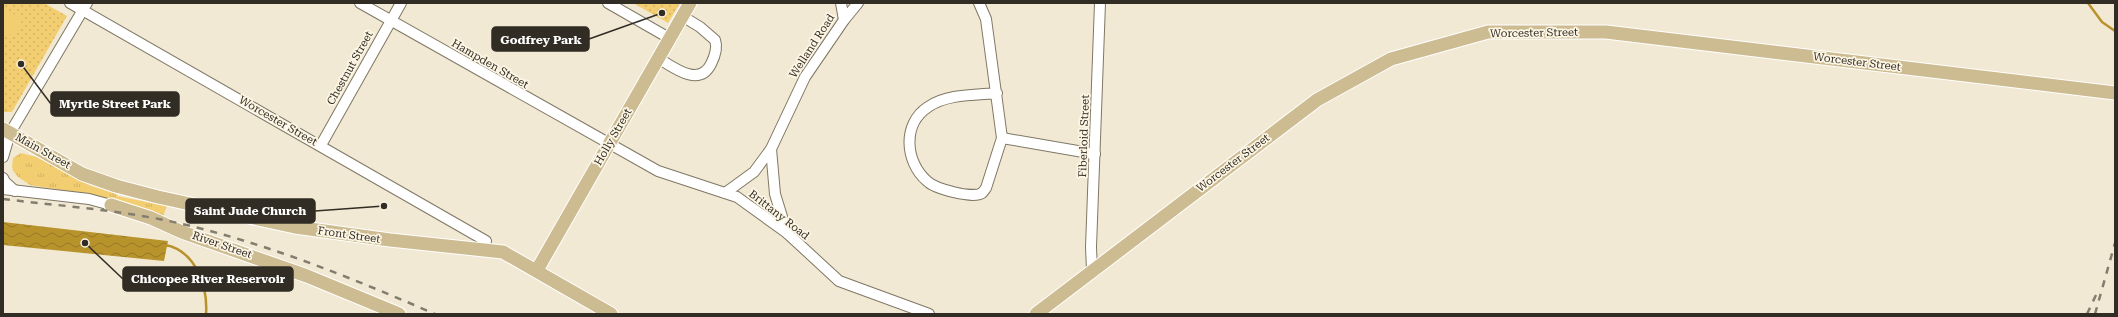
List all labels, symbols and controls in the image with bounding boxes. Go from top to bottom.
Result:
street label: Welland Road [787,12,837,80]
street label: Worcester Street [1490,26,1578,40]
callout: Godfrey Park [492,27,589,51]
street label: Chestnut Street [324,29,376,107]
text: Godfrey Park [500,33,582,47]
street label: Hampden Street [449,37,531,91]
street label: Worcester Street [1812,50,1902,74]
callout: Myrtle Street Park [51,92,179,116]
street label: Worcester Street [237,93,319,149]
street label: Fiberloid Street [1076,94,1092,178]
text: Myrtle Street Park [59,97,172,111]
street label: Holly Street [592,106,634,168]
street label: Main Street [13,130,73,172]
street label: Worcester Street [1194,131,1272,195]
street label: Brittany Road [746,187,812,243]
callout: Saint Jude Church [186,199,315,223]
text: Saint Jude Church [194,204,306,218]
street label: Front Street [317,224,381,246]
street label: River Street [190,229,254,261]
callout: Chicopee River Reservoir [123,267,293,291]
text: Chicopee River Reservoir [131,272,286,286]

